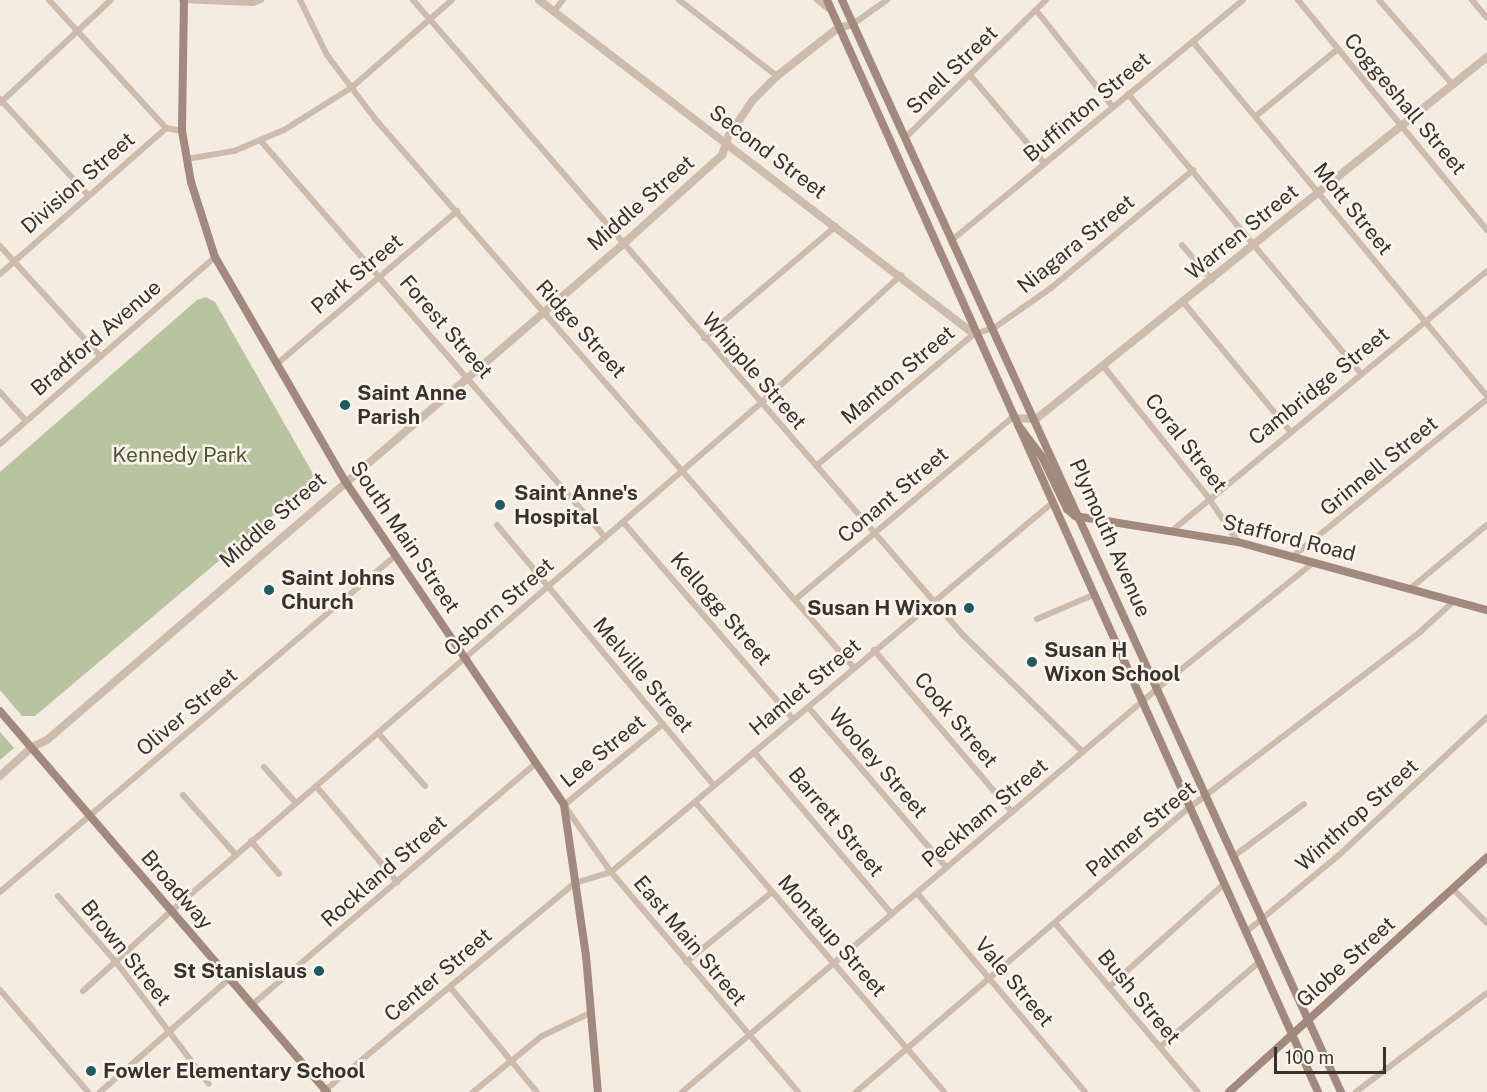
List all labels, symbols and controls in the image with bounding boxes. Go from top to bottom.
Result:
street label: Snell Street [901,20,1003,120]
street label: Coggeshall Street [1339,28,1471,180]
street label: Buffinton Street [1019,47,1155,167]
street label: Second Street [704,100,832,204]
street label: Division Street [16,127,140,239]
street label: Middle Street [582,150,700,256]
street label: Mott Street [1308,158,1398,260]
street label: Warren Street [1181,179,1303,285]
street label: Niagara Street [1013,189,1139,299]
street label: Park Street [306,229,408,319]
street label: Forest Street [394,270,498,384]
street label: Bradford Avenue [26,275,166,401]
street label: Ridge Street [531,275,631,383]
street label: Whipple Street [696,307,812,435]
street label: Manton Street [836,320,960,430]
street label: Cambridge Street [1244,322,1394,450]
place label: Saint Anne Parish [357,380,467,430]
street label: Coral Street [1140,389,1232,497]
marker: Saint Anne Parish [338,398,352,412]
street label: Grinnell Street [1315,411,1443,521]
park label: Kennedy Park [112,442,248,468]
street label: Conant Street [833,442,953,548]
street label: Plymouth Avenue [1064,455,1156,621]
street label: South Main Street [345,456,465,618]
street label: Middle Street [214,467,332,573]
place label: Saint Anne's Hospital [514,480,638,530]
marker: Saint Anne's Hospital [491,496,509,514]
street label: Stafford Road [1220,509,1358,567]
street label: Kellogg Street [665,547,777,671]
street label: Osborn Street [439,553,559,661]
place label: Saint Johns Church [281,565,395,615]
marker: Saint Johns Church [262,583,276,597]
place label: Susan H Wixon [807,595,957,621]
marker: Susan H Wixon [962,601,976,615]
street label: Melville Street [588,612,698,738]
street label: Hamlet Street [744,633,866,741]
place label: Susan H Wixon School [1044,637,1180,687]
marker: Susan H Wixon School [1025,655,1039,669]
street label: Oliver Street [132,663,242,761]
street label: Cook Street [909,667,1003,773]
street label: Wooley Street [823,703,933,823]
street label: Lee Street [555,709,651,793]
street label: Peckham Street [917,753,1053,873]
street label: Winthrop Street [1291,753,1423,877]
street label: Barrett Street [783,762,889,882]
street label: Palmer Street [1081,776,1201,882]
street label: Rockland Street [316,810,452,932]
street label: Broadway [136,845,218,935]
street label: Montaup Street [772,870,892,1002]
street label: East Main Street [628,871,752,1011]
street label: Brown Street [76,895,176,1011]
street label: Globe Street [1292,911,1400,1013]
street label: Center Street [379,923,497,1027]
street label: Vale Street [969,932,1059,1032]
street label: Bush Street [1092,945,1186,1049]
place label: St Stanislaus [173,958,307,984]
marker: St Stanislaus [312,964,326,978]
scale bar [1277,1035,1390,1073]
text: 100 m [1285,1047,1334,1068]
place label: Fowler Elementary School [103,1058,366,1084]
marker: Fowler Elementary School [84,1064,98,1078]

